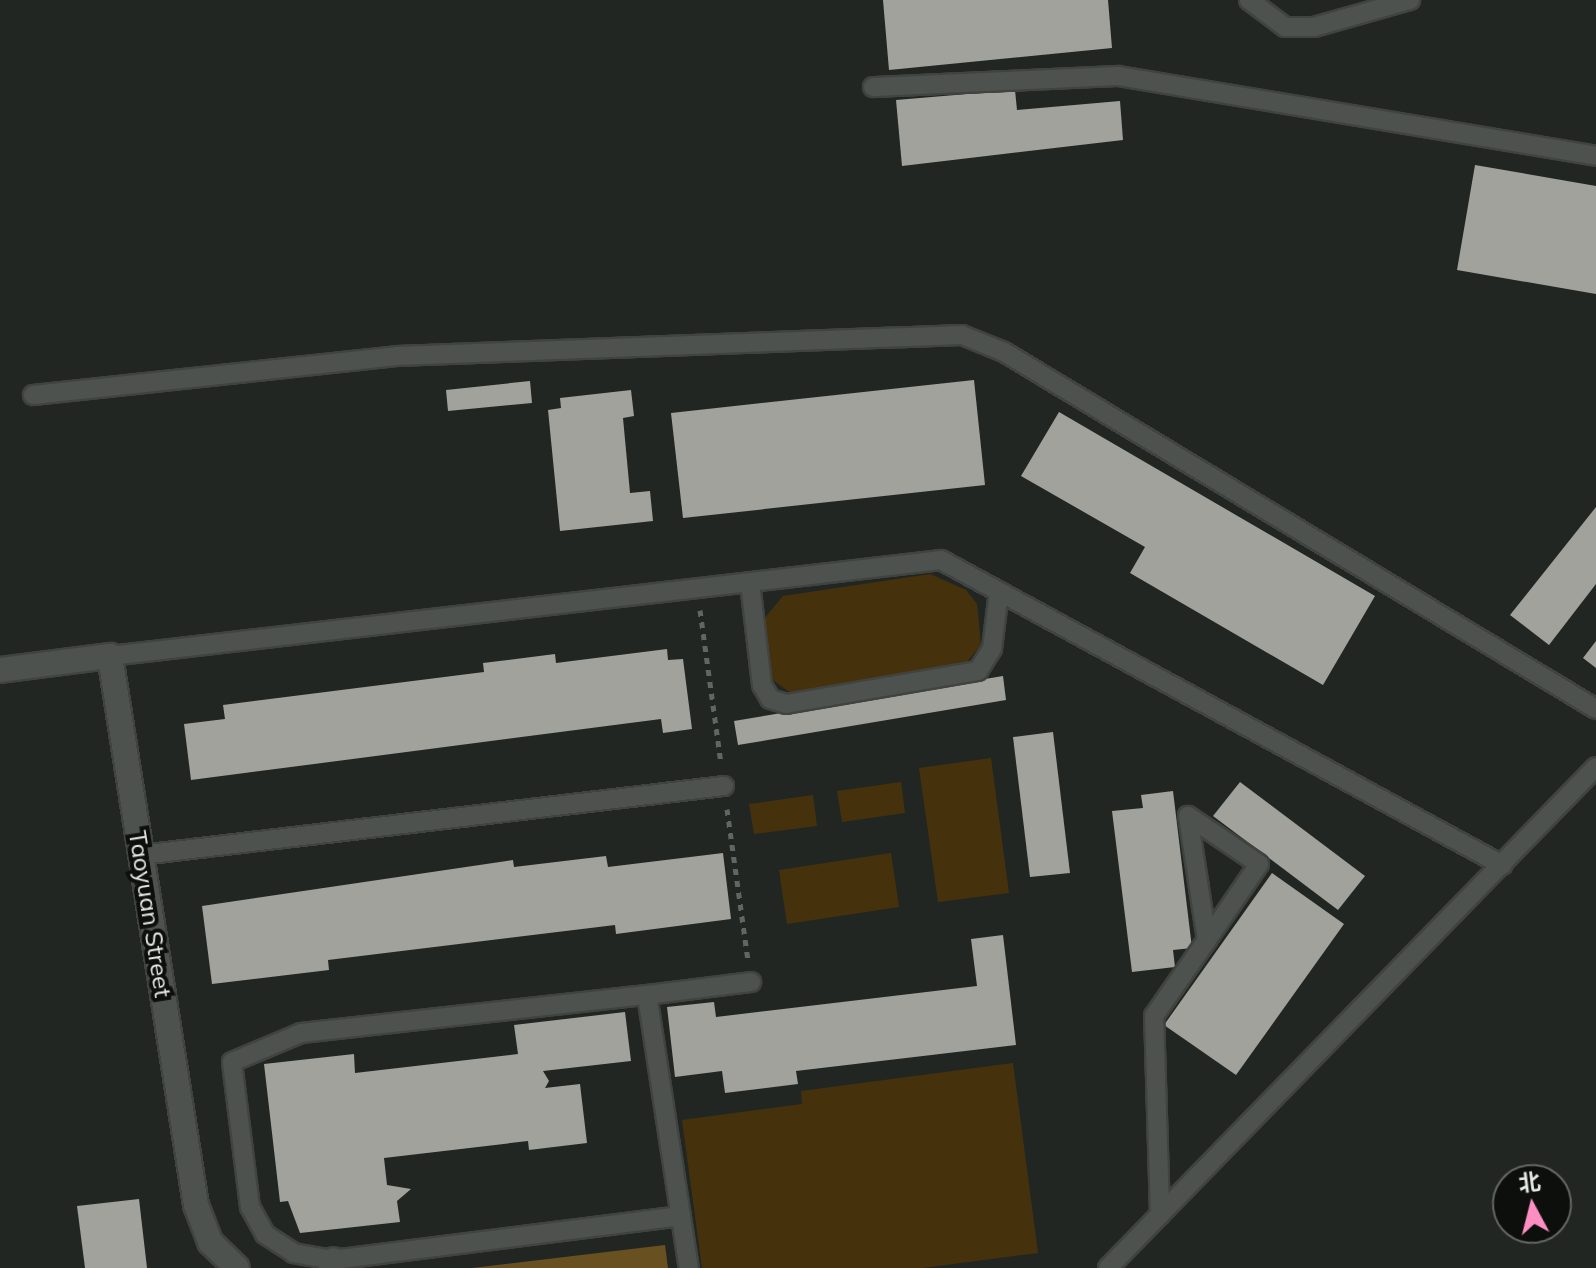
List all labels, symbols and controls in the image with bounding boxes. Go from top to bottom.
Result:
street label: Taoyuan Street [123,829,177,999]
north arrow [1492,1164,1572,1244]
text: 北 [1517,1167,1542,1197]

